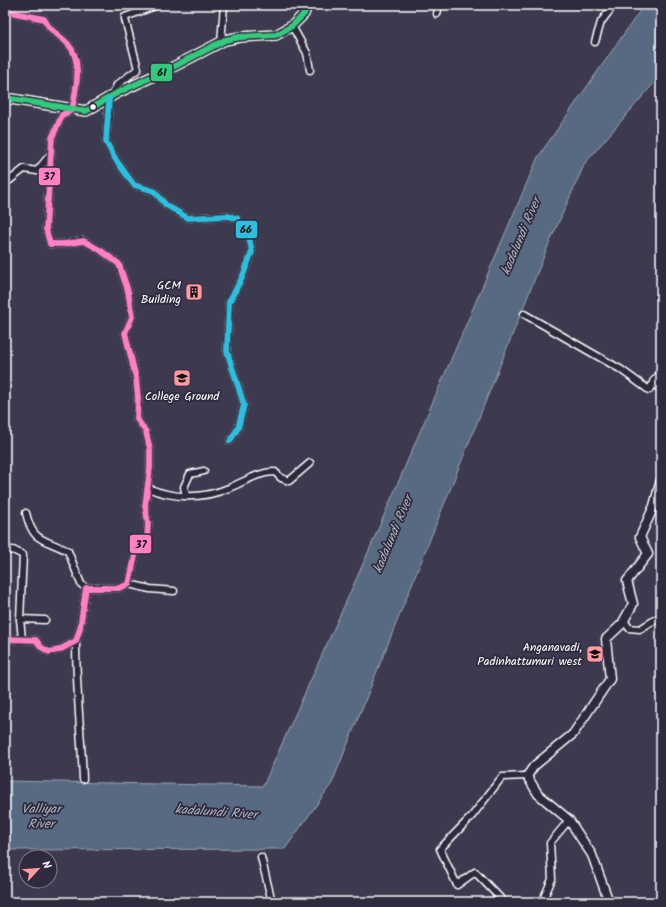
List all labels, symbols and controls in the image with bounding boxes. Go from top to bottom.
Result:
line badge: 61 [150,63,173,82]
text: 61 [157,64,167,82]
unlabelled marker [88,102,98,112]
line badge: 37 [38,167,61,186]
text: 37 [42,168,55,186]
water label: kadalundi River [496,192,548,279]
line badge: 66 [235,220,258,239]
text: 66 [240,221,252,239]
place label: GCM Building [141,276,182,309]
building icon: GCM Building [184,282,204,302]
school or university icon: College Ground [172,368,192,388]
place label: College Ground [145,387,220,406]
water label: kadalundi River [368,490,420,577]
line badge: 37 [129,534,152,554]
text: 37 [134,536,147,554]
place label: Anganavadi, Padinhattumuri west [477,638,582,671]
school or university icon: Anganavadi, Padinhattumuri west [585,644,605,664]
water label: Valliyar River [22,799,63,835]
water label: kadalundi River [174,799,260,826]
north arrow [18,849,58,889]
text: N [36,858,56,872]

